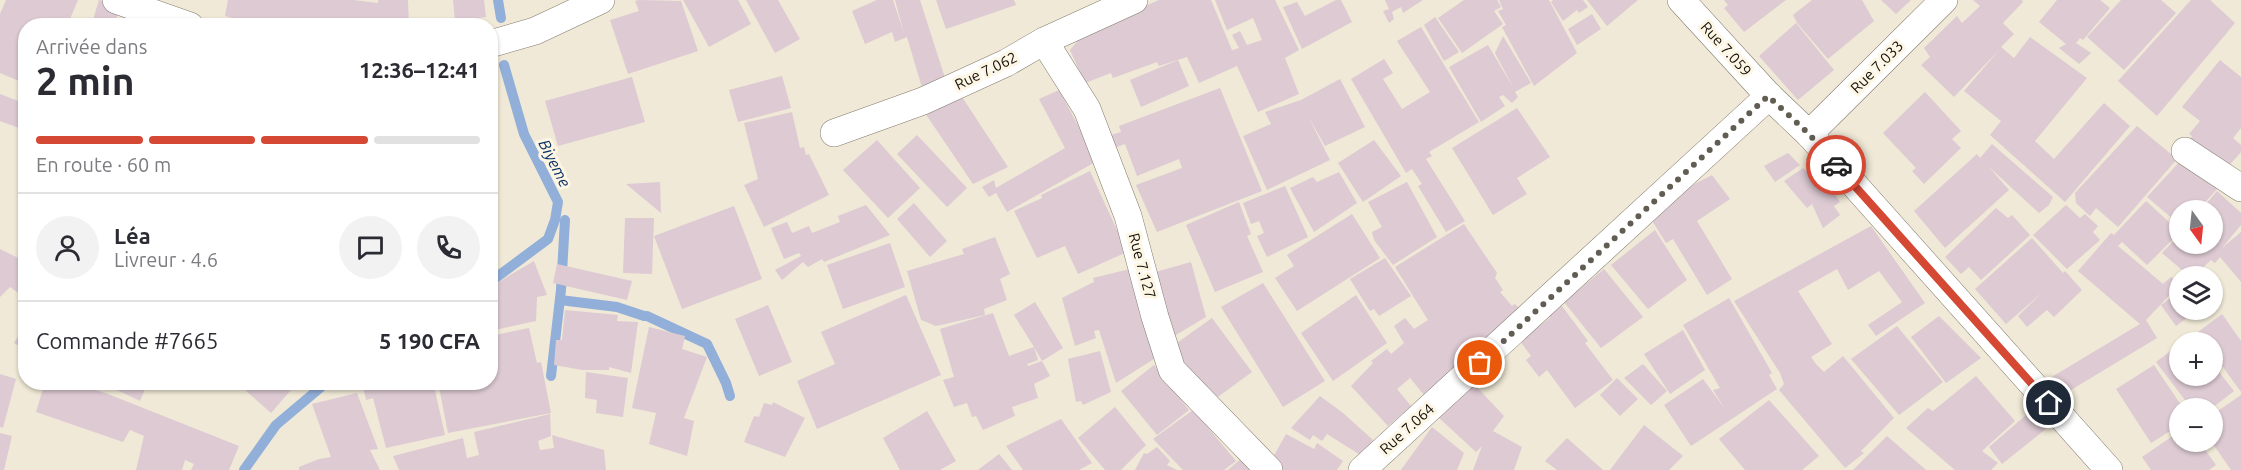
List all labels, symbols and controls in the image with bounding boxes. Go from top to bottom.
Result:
street label: Rue 7.059 [1698,18,1755,79]
text: Arrivée dans [36,35,147,58]
street label: Rue 7.033 [1847,37,1906,96]
street label: Rue 7.062 [952,48,1020,93]
text: 12:36–12:41 [359,57,480,82]
text: 2 min [36,59,135,102]
courier [1806,135,1866,195]
water label: Biyeme [535,136,575,190]
icon: car [1820,149,1853,182]
text: En route · 60 m [36,153,171,176]
north arrow [2169,200,2223,254]
map controls [2169,200,2223,452]
button: person [36,216,99,279]
button: chat [339,216,402,279]
button: phone [417,216,480,279]
text: Léa [114,223,151,248]
street label: Rue 7.127 [1126,231,1159,301]
text: Livreur · 4.6 [114,248,218,271]
button: layers [2169,266,2223,320]
text: Commande #7665 [36,328,218,353]
text: 5 190 CFA [379,328,480,353]
button: + [2169,332,2223,386]
pin [1454,337,1505,388]
icon: bag [1463,346,1496,379]
pin [2023,377,2074,428]
icon: home [2032,386,2065,419]
button: − [2169,398,2223,452]
street label: Rue 7.064 [1376,400,1437,457]

